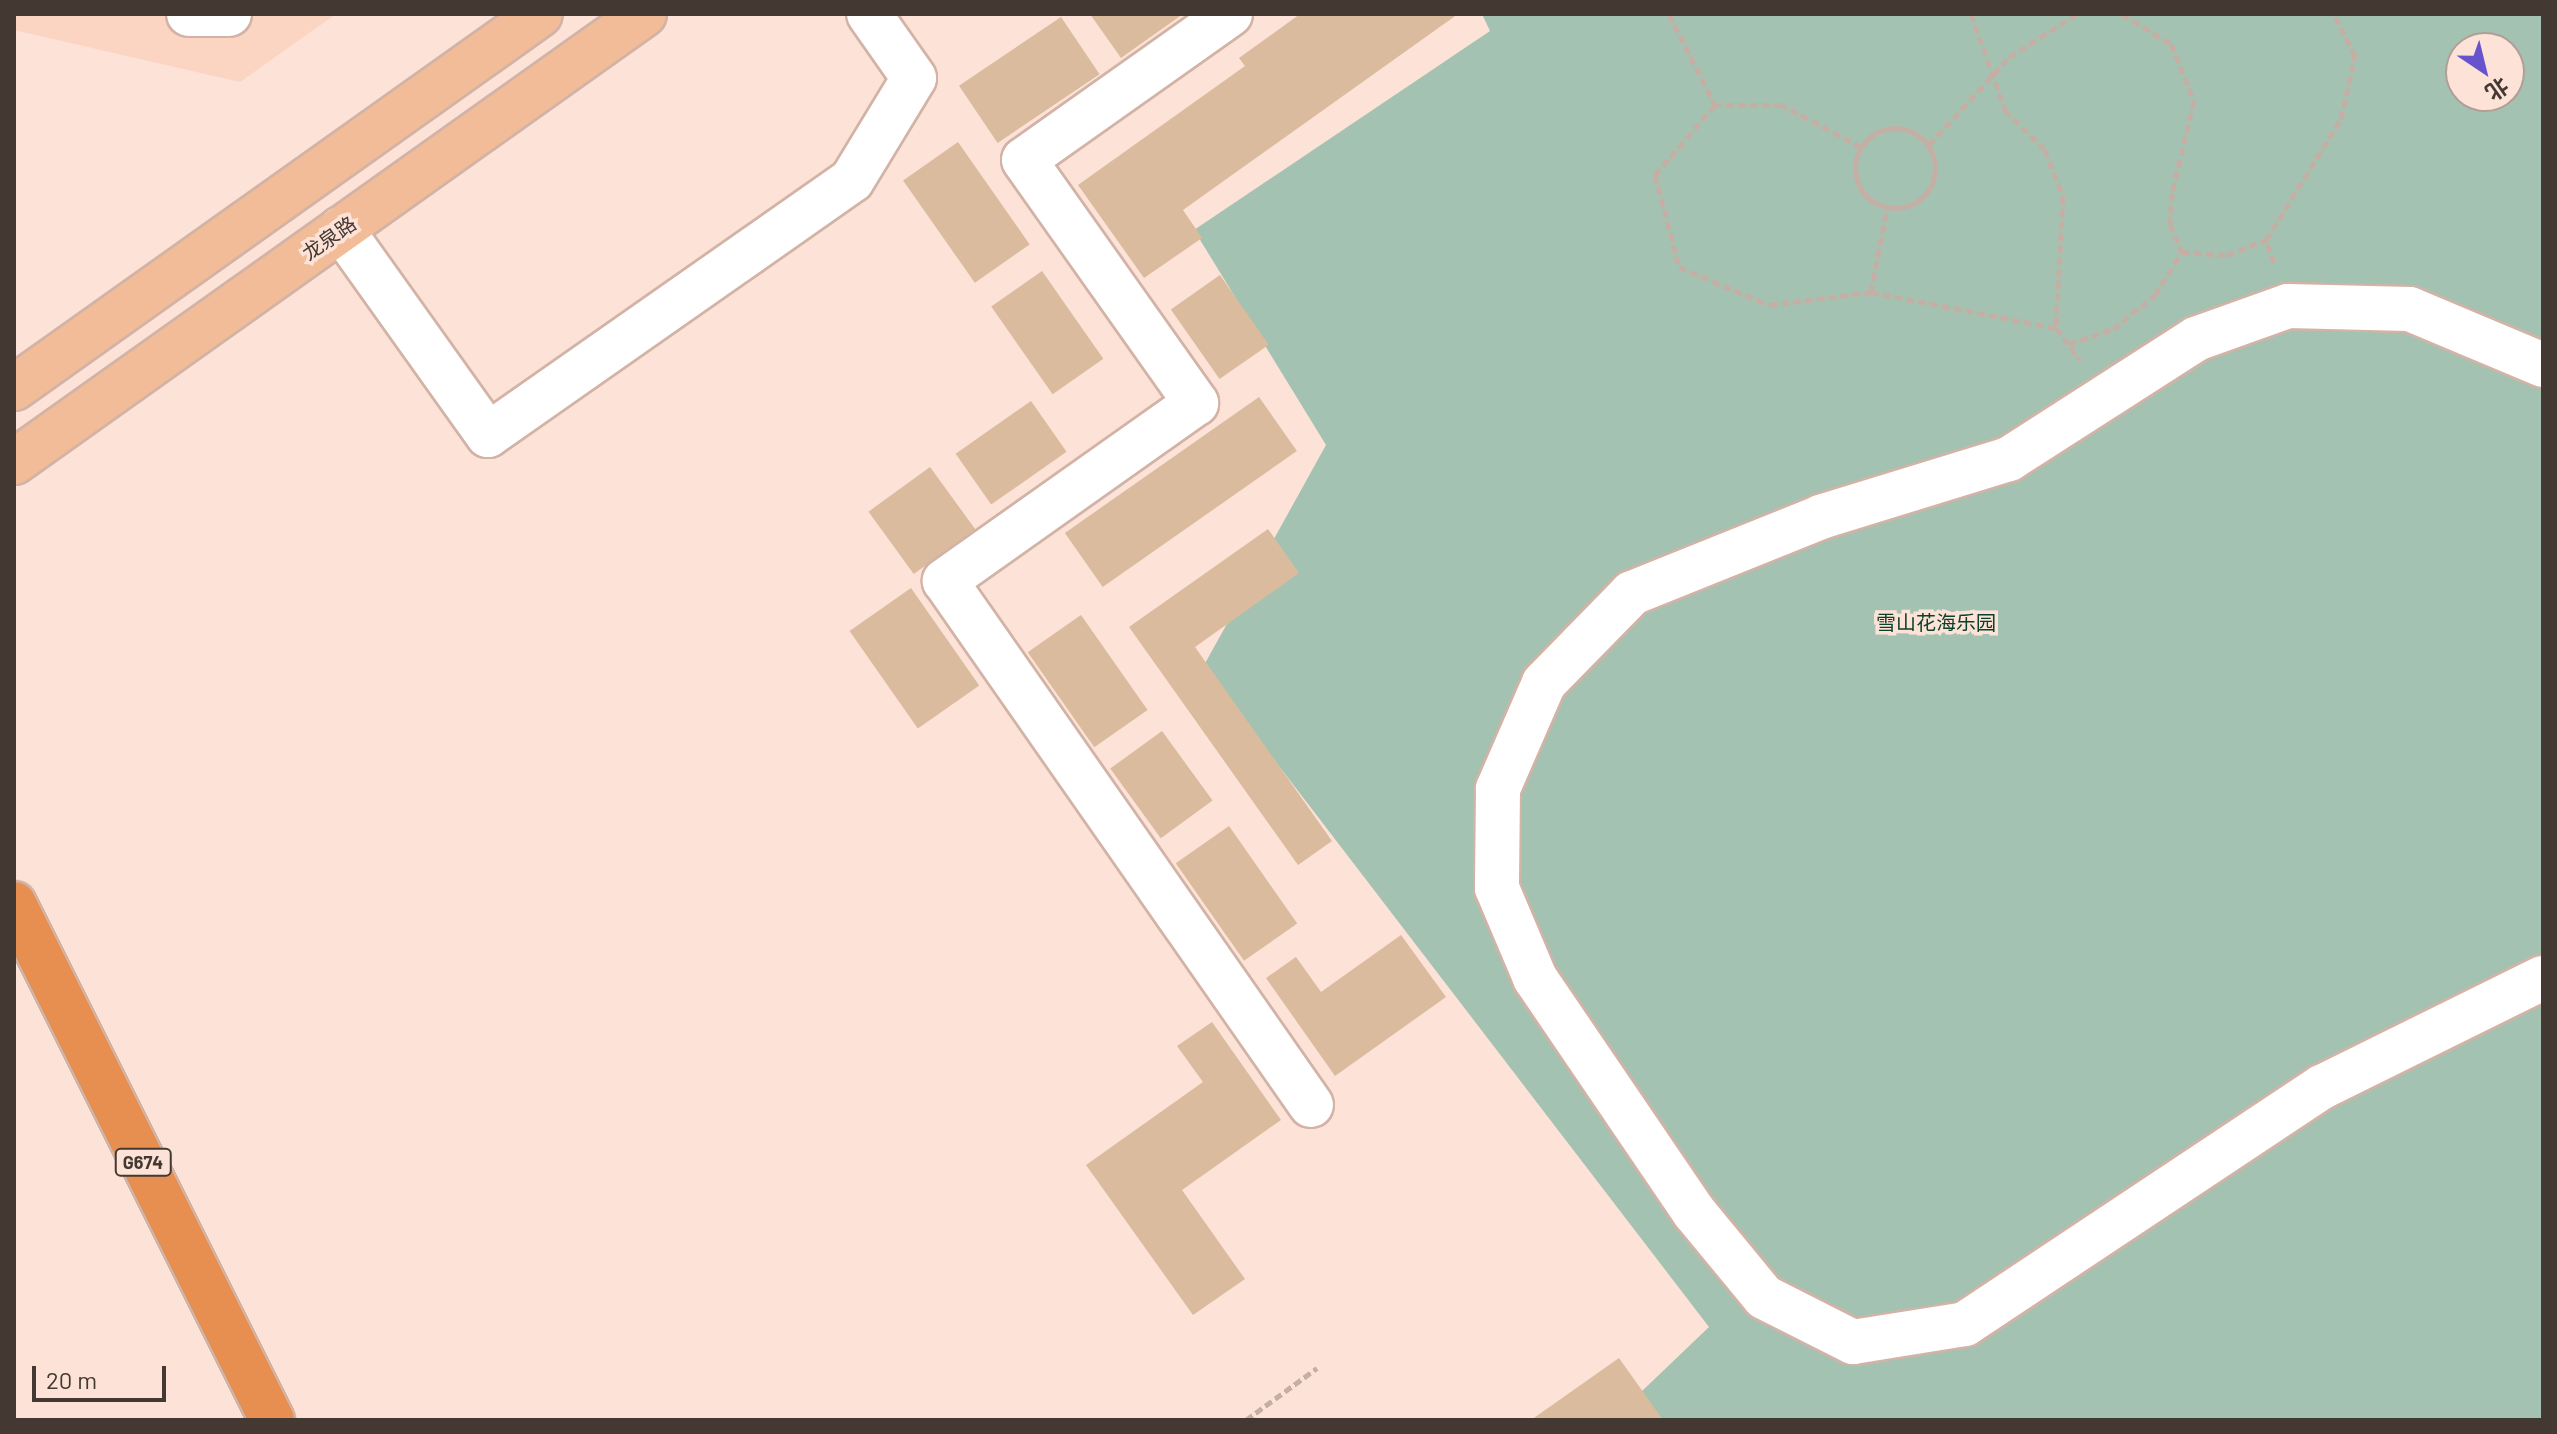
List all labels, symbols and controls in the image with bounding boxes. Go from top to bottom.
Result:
north arrow [2445,32,2525,112]
text: 北 [2481,73,2514,107]
street label: 龙泉路 [298,211,360,265]
park label: 雪山花海乐园 [1876,610,1996,634]
road number: G674 [113,1148,173,1176]
scale bar [36,1350,170,1400]
text: 20 m [46,1365,97,1394]

